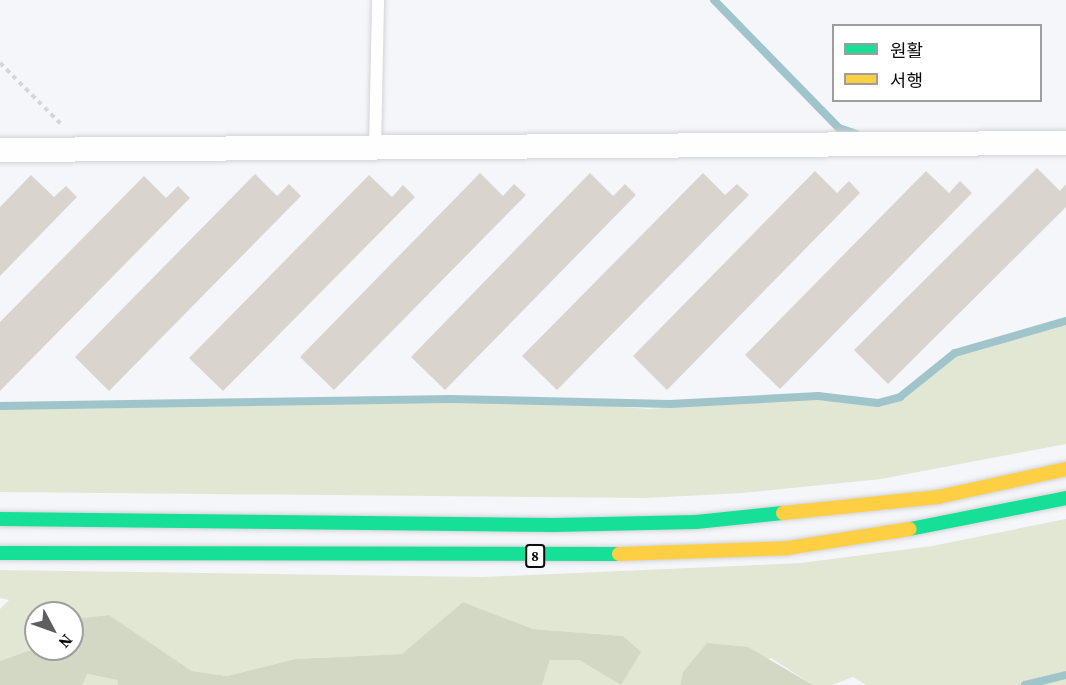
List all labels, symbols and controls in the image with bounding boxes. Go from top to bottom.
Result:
legend [832,24,1042,102]
text: 원활 [890,38,923,63]
text: 서행 [890,68,923,93]
road number: 8 [524,545,546,567]
north arrow [24,601,84,661]
text: N [54,630,78,653]

